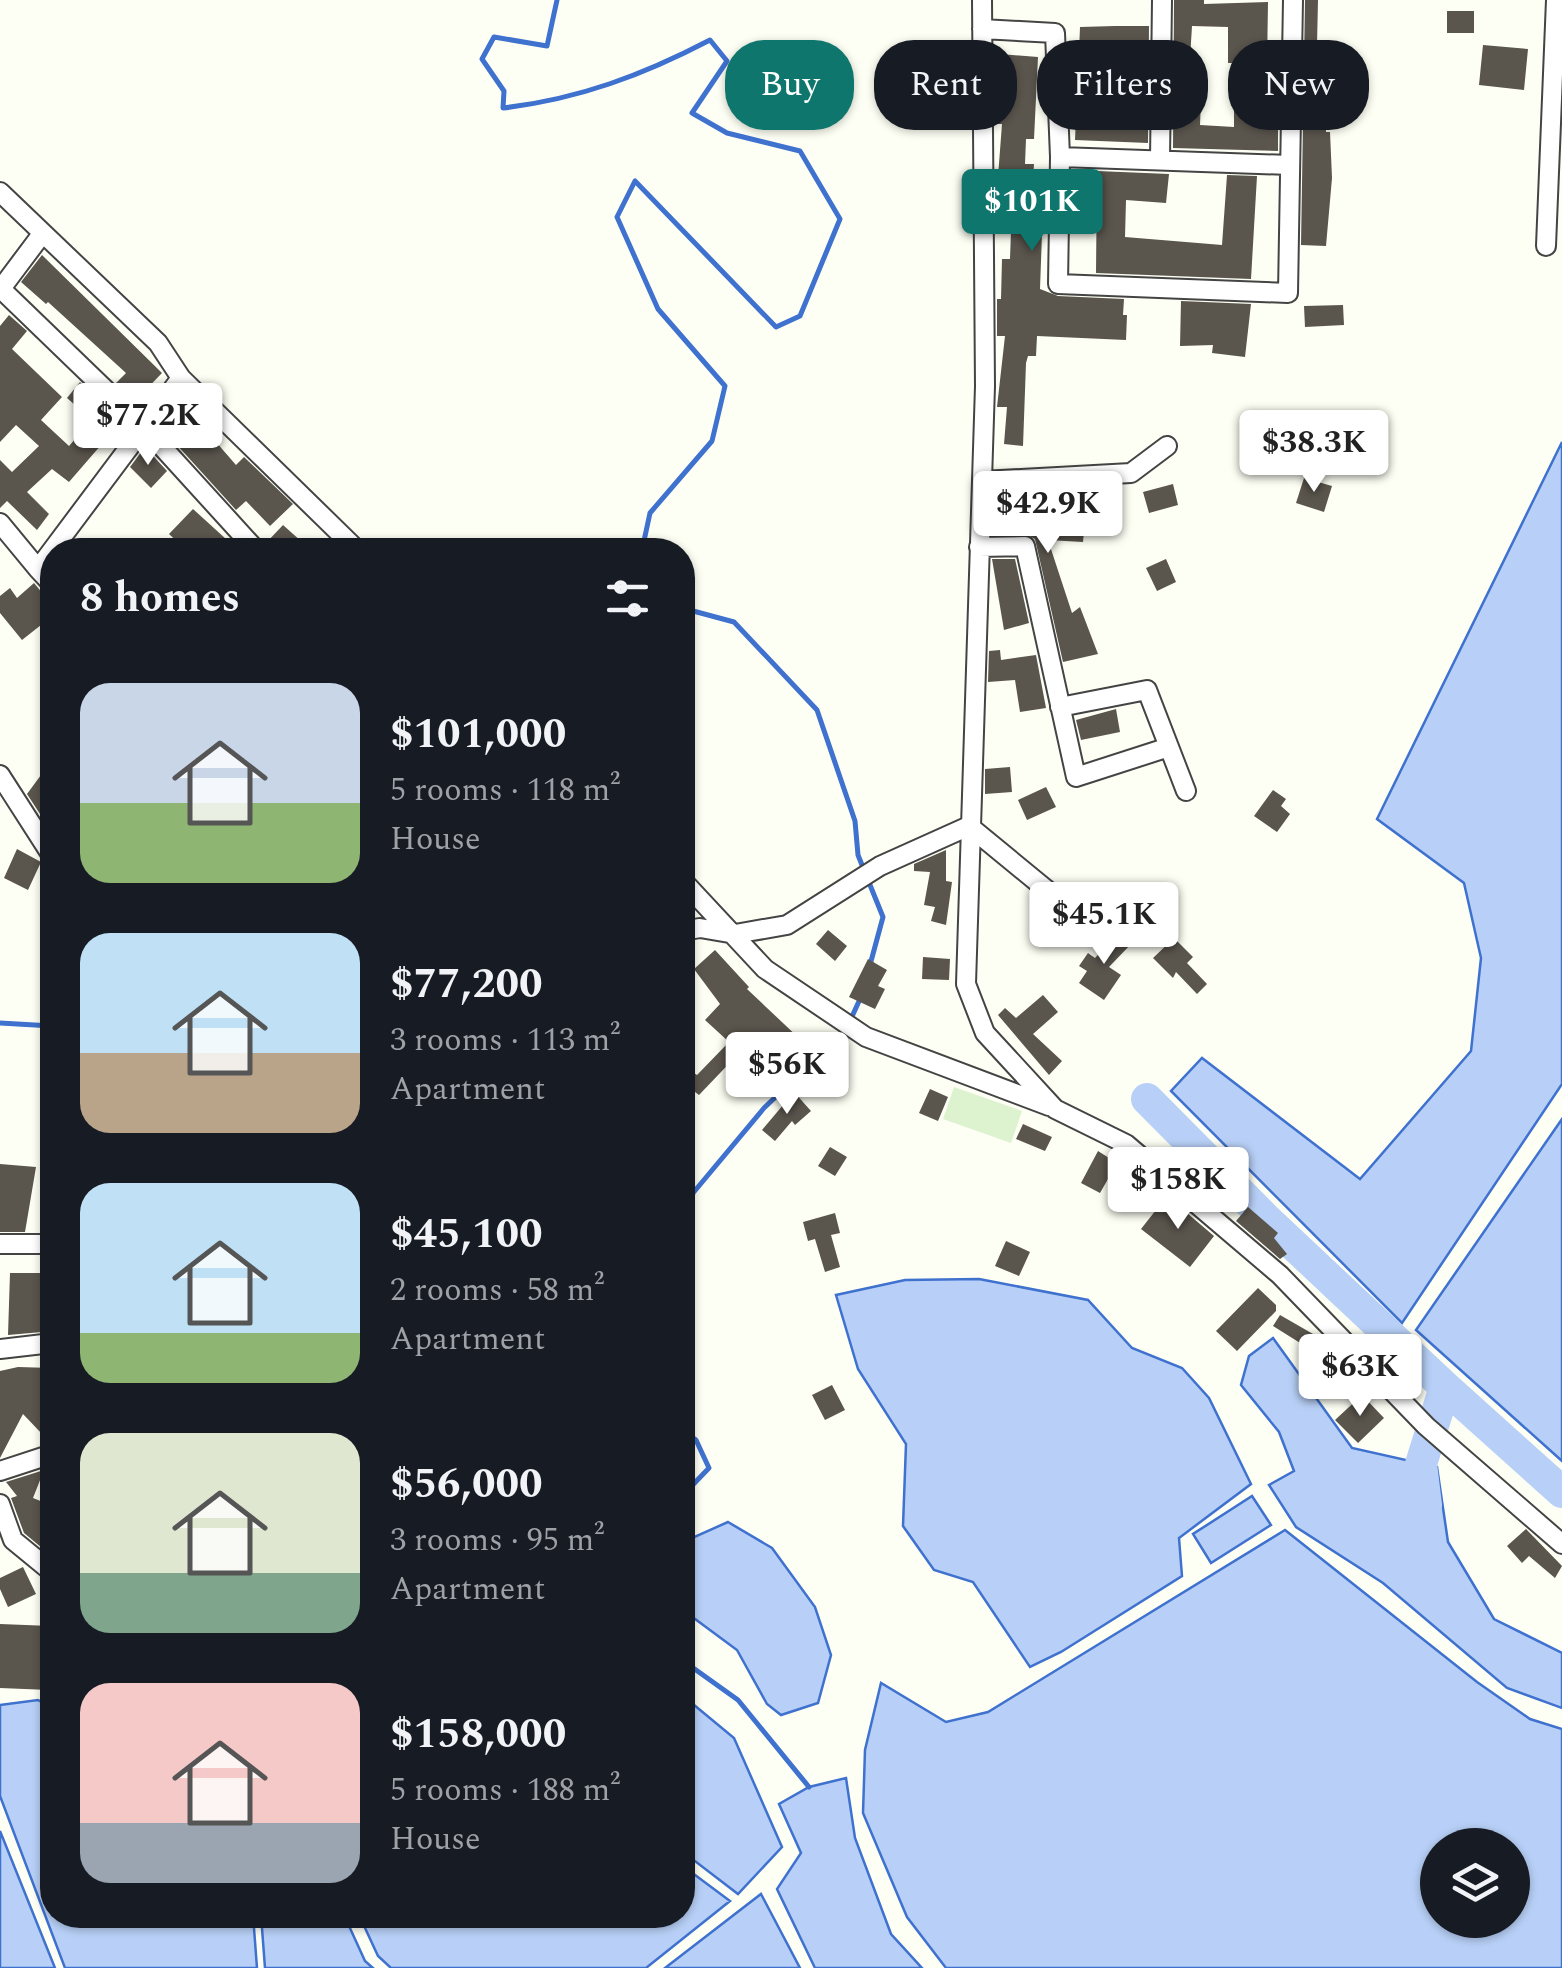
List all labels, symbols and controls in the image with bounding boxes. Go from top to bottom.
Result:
chip: Buy [725,40,854,130]
chip: Rent [874,40,1017,130]
chip: Filters [1037,40,1208,130]
chip: New [1228,40,1369,130]
pin: $101K [962,169,1102,254]
text: $101K [984,177,1080,226]
pin: $77.2K [67,383,229,468]
text: $77.2K [95,391,201,440]
pin: $38.3K [1233,410,1395,495]
text: $38.3K [1261,418,1367,467]
pin: $42.9K [967,471,1129,556]
text: $42.9K [995,479,1101,528]
text: 8 homes [80,567,240,630]
icon: filters [600,571,655,626]
text: $101,000 [390,703,566,766]
icon: home [160,723,280,843]
text: 5 rooms · 118 m² [390,766,620,815]
text: House [390,815,480,864]
pin: $45.1K [1023,882,1185,967]
text: $45.1K [1051,890,1157,939]
text: $77,200 [390,953,543,1016]
icon: home [160,973,280,1093]
text: 3 rooms · 113 m² [390,1016,620,1065]
pin: $56K [728,1032,846,1117]
text: $56K [748,1040,826,1089]
text: Apartment [390,1065,545,1114]
pin: $158K [1108,1147,1248,1232]
text: $158K [1130,1155,1226,1204]
text: $45,100 [390,1203,543,1266]
icon: home [160,1223,280,1343]
text: 2 rooms · 58 m² [390,1266,604,1315]
text: Apartment [390,1315,545,1364]
pin: $63K [1301,1334,1419,1419]
text: $63K [1321,1342,1399,1391]
text: $56,000 [390,1453,543,1516]
icon: home [160,1473,280,1593]
text: 3 rooms · 95 m² [390,1516,604,1565]
text: Apartment [390,1565,545,1614]
text: $158,000 [390,1703,566,1766]
icon: home [160,1723,280,1843]
text: 5 rooms · 188 m² [390,1766,620,1815]
text: House [390,1815,480,1864]
map controls [1420,1828,1530,1938]
button: layers [1420,1828,1530,1938]

